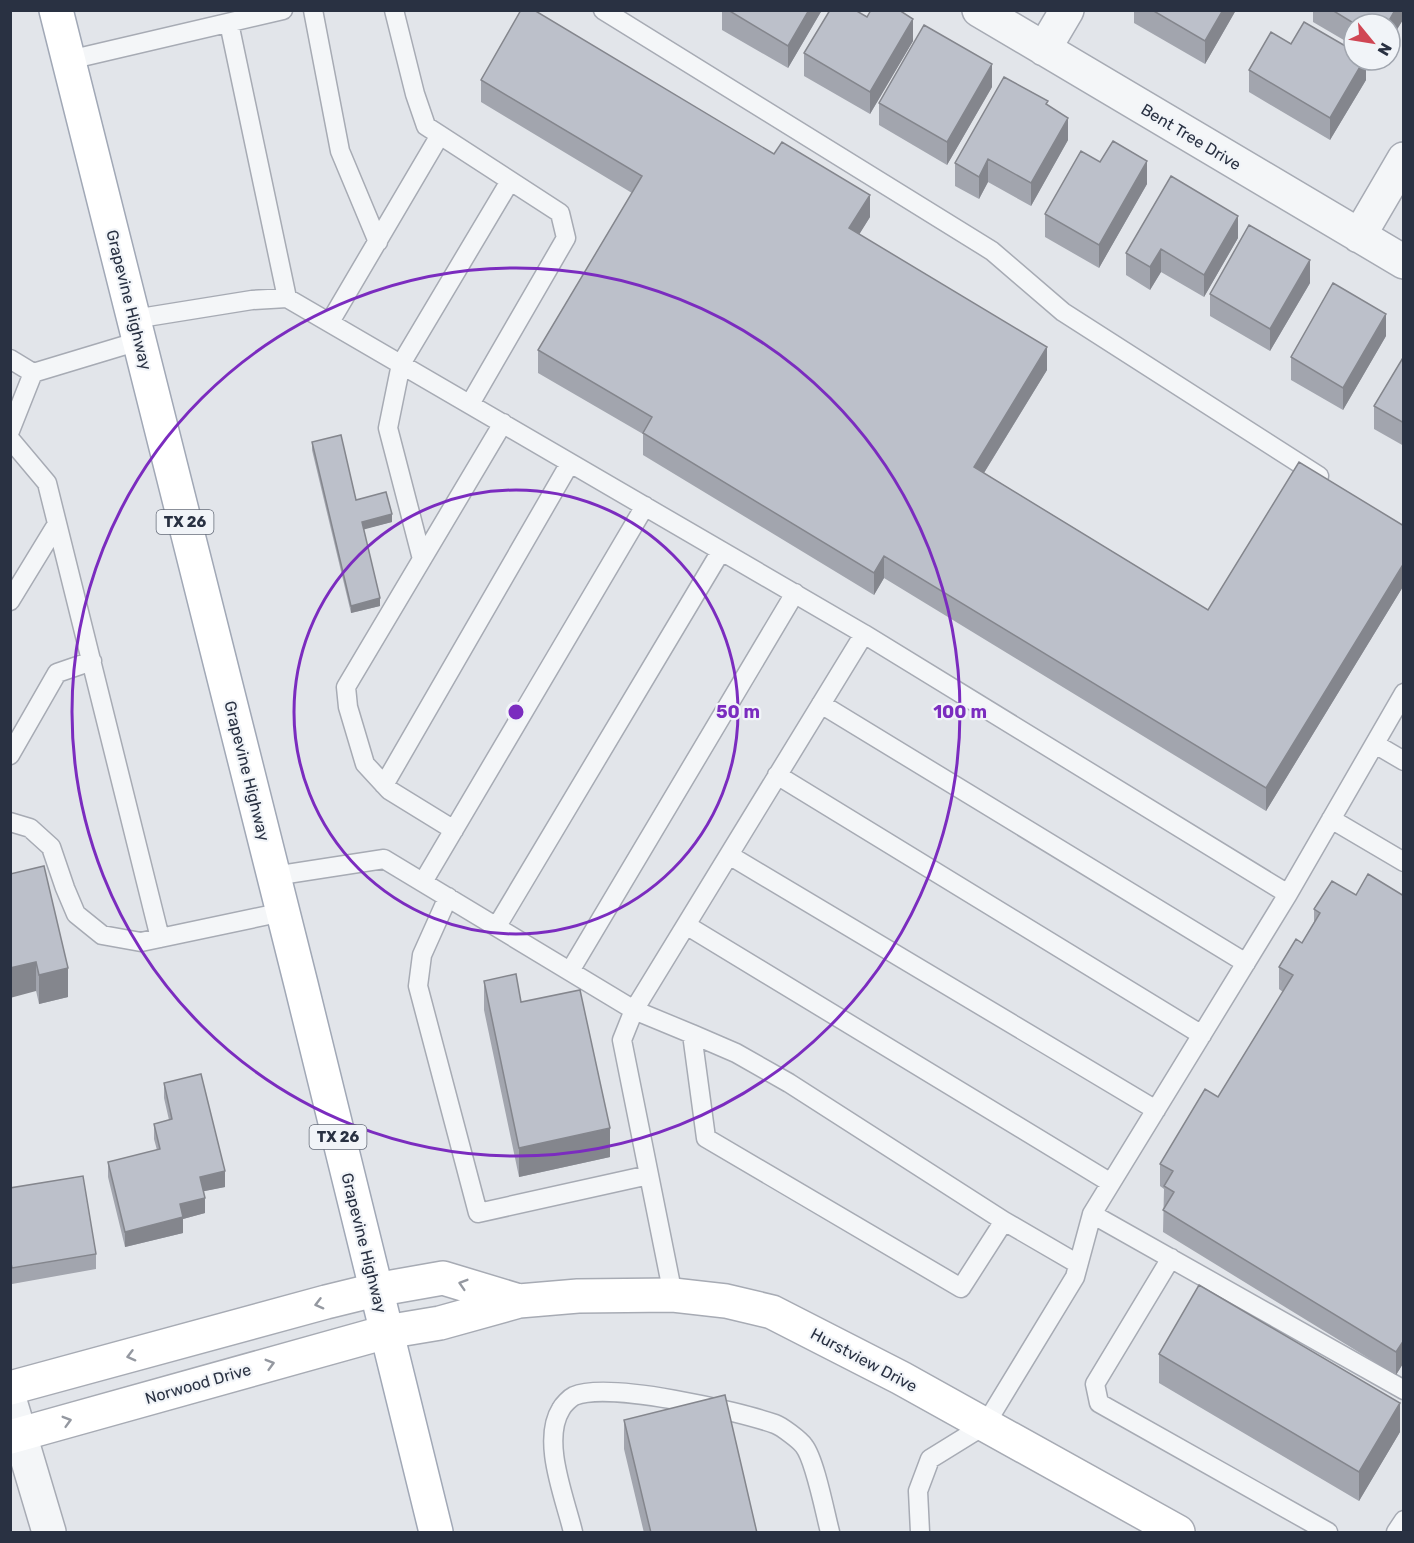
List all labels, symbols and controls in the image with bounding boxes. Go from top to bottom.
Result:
north arrow [1342,12,1402,72]
text: N [1373,40,1396,59]
street label: Bent Tree Drive [1138,100,1244,174]
street label: Grapevine Highway [102,228,156,372]
road number: TX 26 [156,510,213,534]
street label: Grapevine Highway [220,699,274,843]
text: 50 m [716,701,760,723]
text: 100 m [933,701,987,723]
centre of rings [506,702,526,722]
road number: TX 26 [310,1125,366,1149]
street label: Grapevine Highway [337,1171,391,1315]
one-way arrow [458,1279,469,1291]
one-way arrow [314,1297,324,1310]
street label: Hurstview Drive [807,1324,921,1396]
one-way arrow [126,1348,136,1361]
one-way arrow [265,1359,275,1372]
street label: Norwood Drive [143,1360,253,1408]
one-way arrow [61,1416,72,1428]

